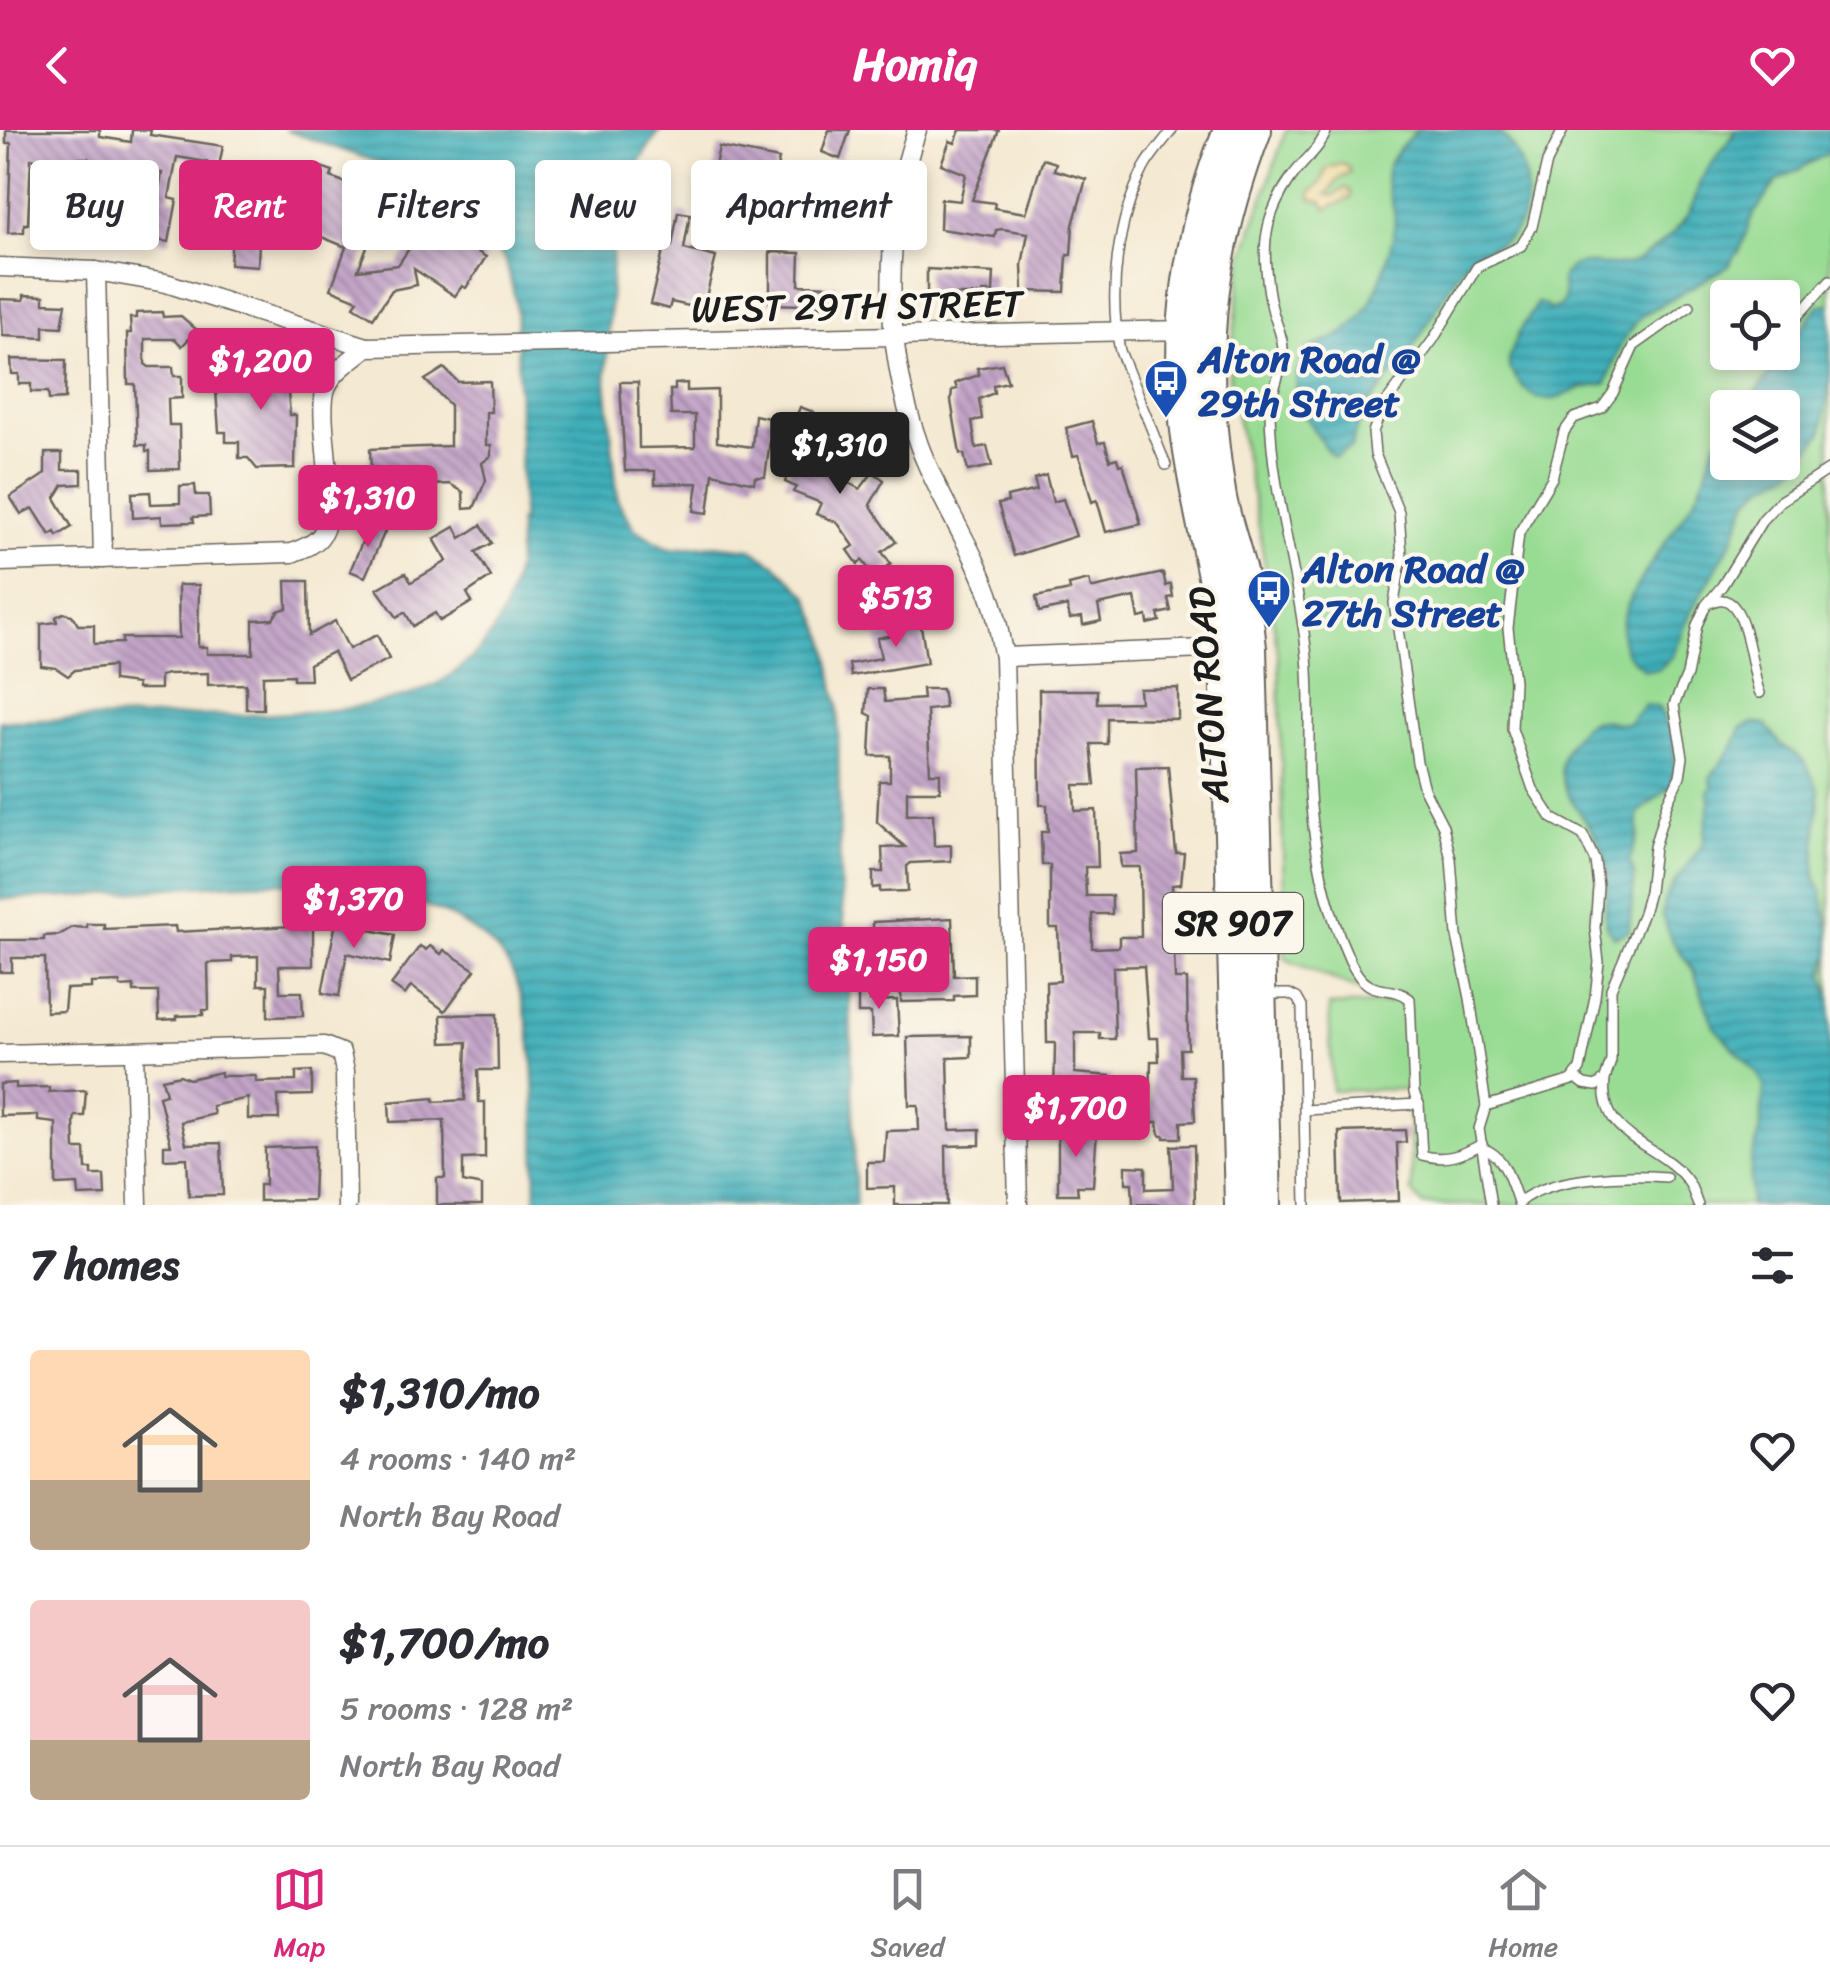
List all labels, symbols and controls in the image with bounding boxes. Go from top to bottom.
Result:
text: Homiq [853,25,977,105]
icon: back [30,38,85,93]
icon: heart [1745,38,1800,93]
chip: Buy [30,160,159,250]
chip: Rent [179,160,322,250]
chip: Filters [342,160,515,250]
chip: New [535,160,671,250]
chip: Apartment [691,160,927,250]
street label: WEST 29TH STREET [691,270,1026,343]
map controls [1710,280,1800,480]
button: locate [1710,280,1800,370]
place label: Alton Road @ 29th Street [1196,326,1421,437]
pin: $1,200 [180,328,342,413]
text: $1,200 [210,332,312,389]
bus stop icon: Alton Road @ 29th Street [1143,358,1189,419]
button: layers [1710,390,1800,480]
pin: $1,310 [759,412,921,497]
text: $1,310 [792,416,888,473]
pin: $1,310 [287,465,449,550]
text: $1,310 [320,469,416,526]
place label: Alton Road @ 27th Street [1300,536,1525,647]
pin: $513 [837,565,955,650]
bus stop icon: Alton Road @ 27th Street [1246,568,1292,629]
text: $513 [860,569,932,626]
street label: ALTON ROAD [1167,584,1250,807]
pin: $1,370 [273,866,435,951]
text: $1,370 [304,870,404,927]
road number: SR 907 [1163,893,1303,953]
pin: $1,150 [798,927,960,1012]
text: $1,150 [830,931,928,988]
pin: $1,700 [995,1075,1157,1160]
text: $1,700 [1025,1079,1127,1136]
text: 7 homes [30,1228,179,1302]
icon: filters [1745,1238,1800,1293]
text: $1,310/mo [340,1356,540,1430]
icon: home [110,1390,230,1510]
icon: heart [1745,1423,1800,1478]
text: 4 rooms · 140 m² [340,1430,576,1487]
text: North Bay Road [340,1487,560,1544]
text: $1,700/mo [340,1606,549,1680]
icon: home [110,1640,230,1760]
icon: heart [1745,1673,1800,1728]
text: 5 rooms · 128 m² [340,1680,573,1737]
text: North Bay Road [340,1737,560,1794]
tab: Map [272,1862,327,1971]
tab: Saved [871,1862,944,1971]
tab: Home [1488,1862,1558,1971]

